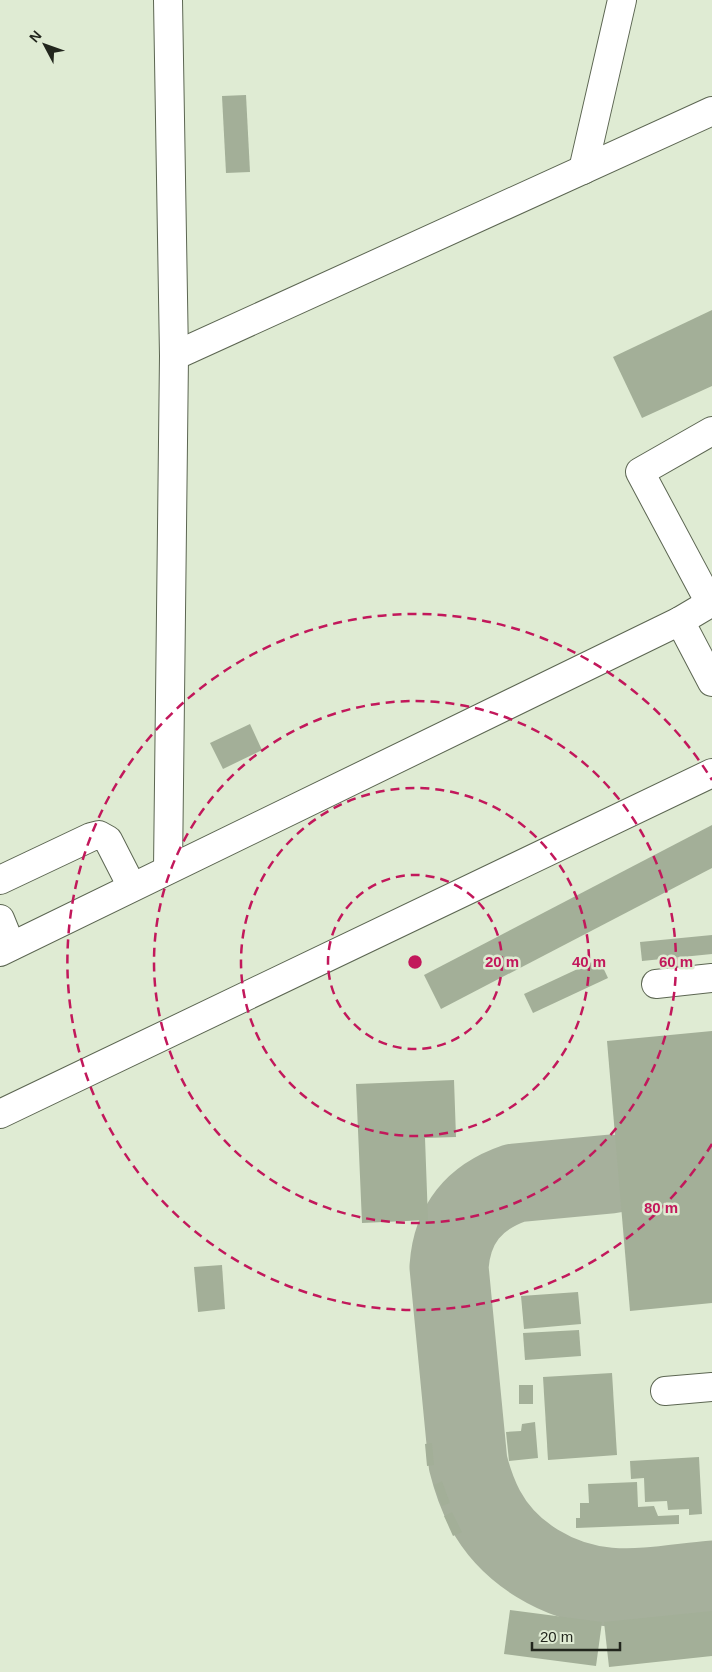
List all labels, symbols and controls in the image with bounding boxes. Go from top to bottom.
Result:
north arrow [20,20,70,70]
text: N [26,27,45,46]
centre of rings [406,953,424,971]
text: 20 m [485,953,519,970]
text: 40 m [572,953,606,970]
text: 60 m [659,953,693,970]
text: 80 m [644,1199,678,1216]
scale bar [532,1620,620,1652]
text: 20 m [540,1628,573,1645]

